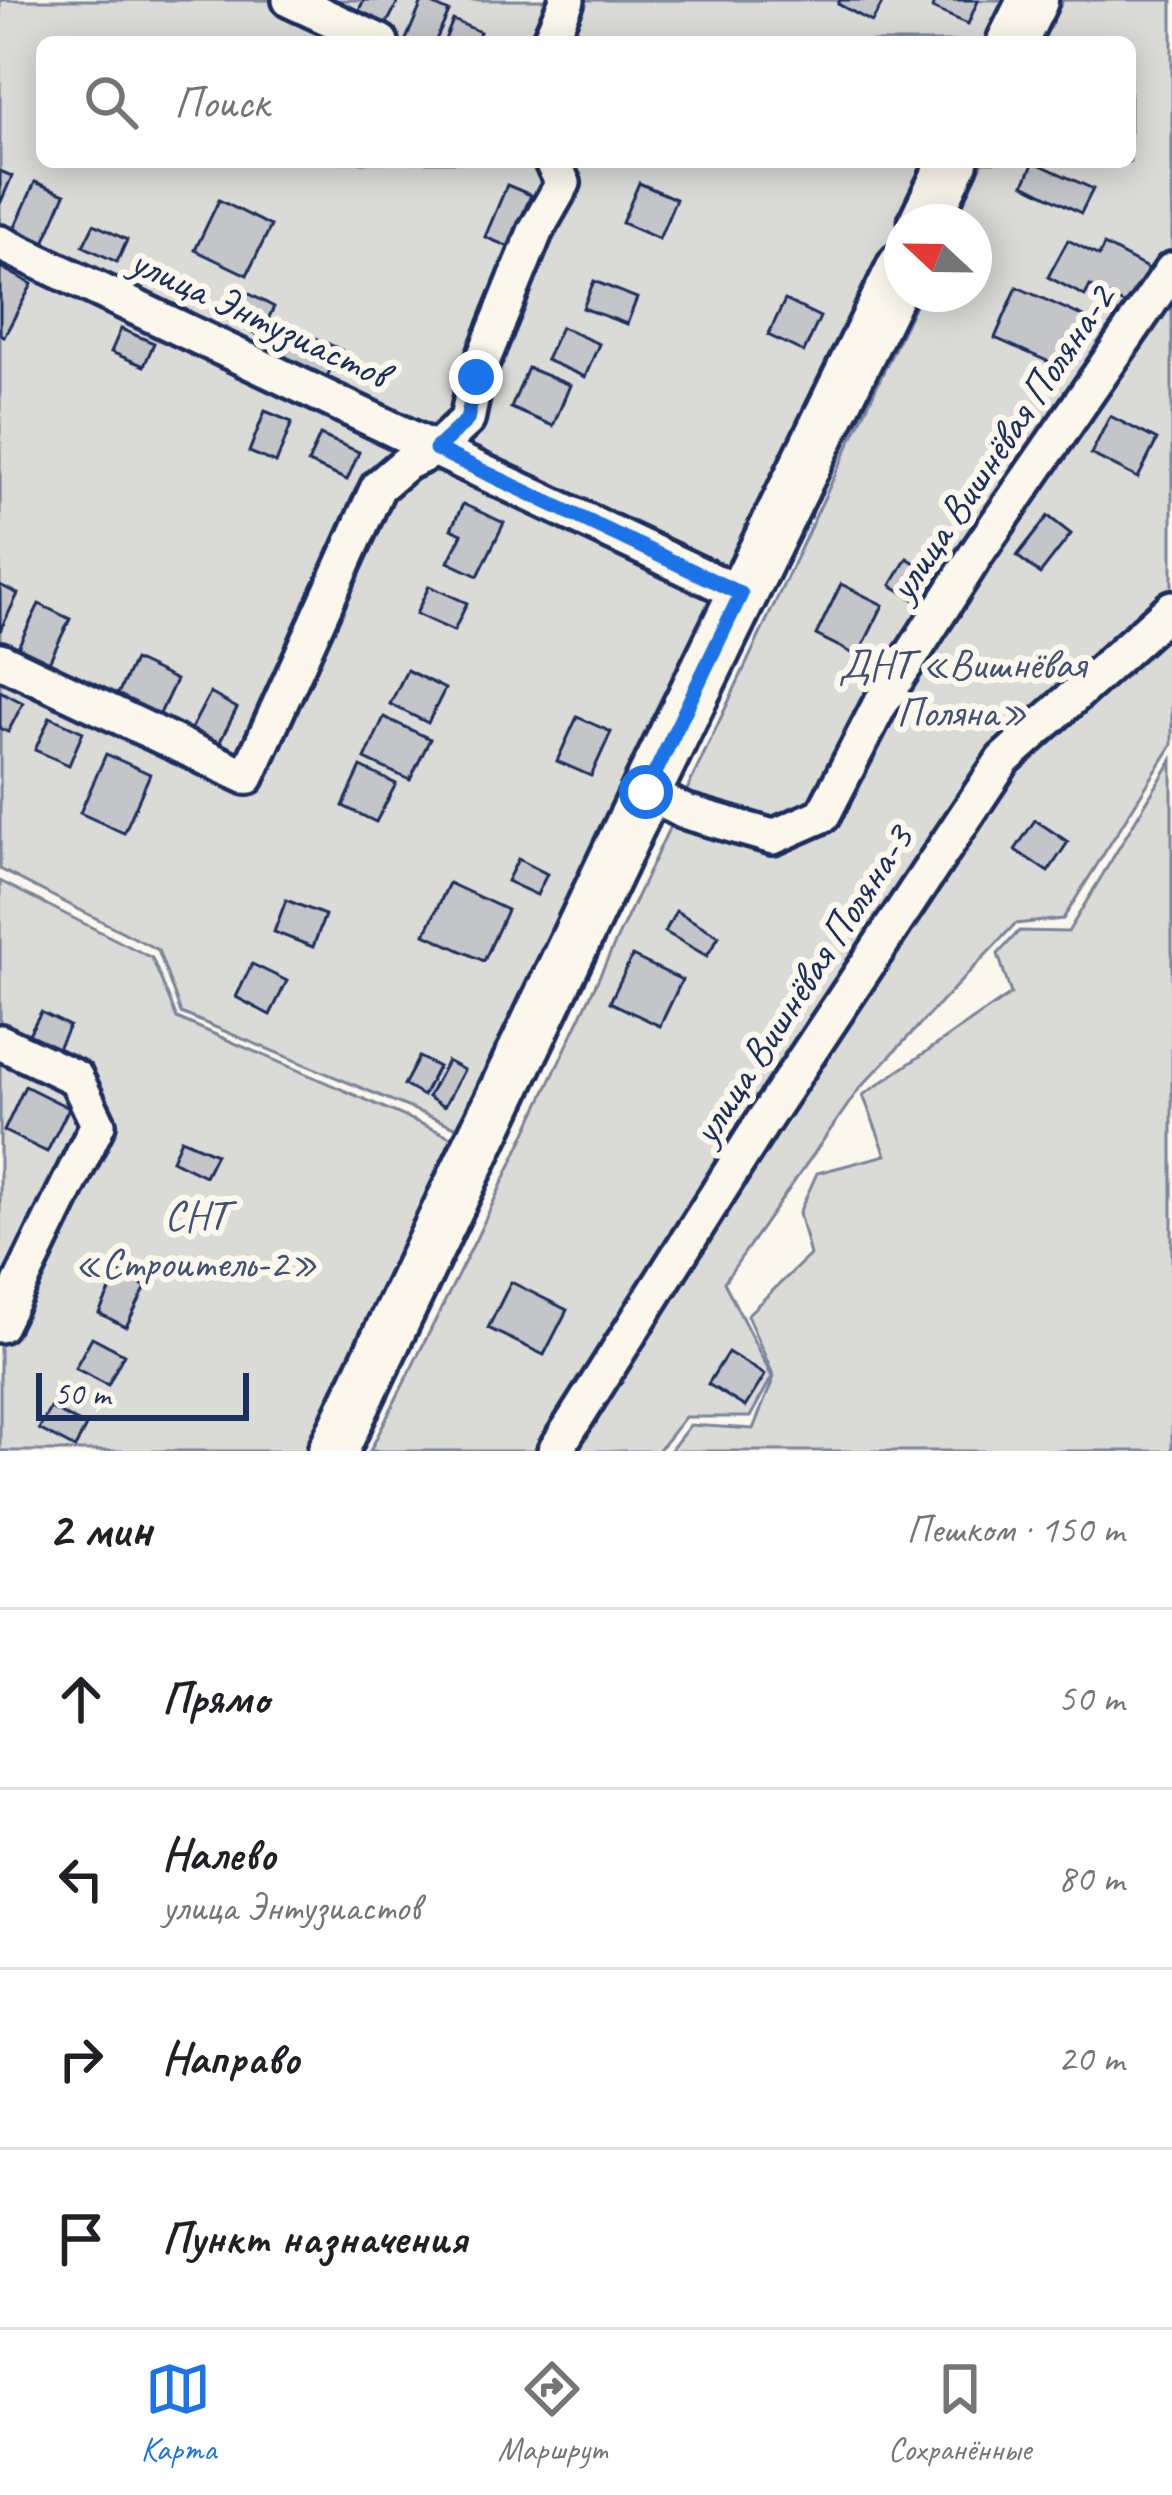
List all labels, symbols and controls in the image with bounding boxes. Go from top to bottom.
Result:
search box [36,36,1136,168]
icon: search [78,69,144,135]
text: Поиск [174,74,269,131]
north arrow [884,204,992,312]
street label: улица Энтузиастов [120,233,403,403]
street label: улица Вишнёвая Поляна-2 [874,272,1128,613]
route end [449,350,503,404]
park label: ДНТ «Вишнёвая Поляна» [839,638,1088,739]
route start [619,765,673,819]
street label: улица Вишнёвая Поляна-3 [678,813,927,1157]
park label: СНТ «Строитель-2» [74,1189,318,1290]
scale bar [36,1367,249,1420]
text: 50 m [54,1373,110,1415]
text: 2 мин [48,1497,152,1561]
text: Пешком · 150 m [906,1505,1124,1554]
icon: ahead [48,1666,114,1732]
text: Прямо [162,1670,269,1727]
text: 50 m [1058,1674,1124,1723]
text: Налево [162,1826,276,1883]
icon: left [48,1846,114,1912]
text: 80 m [1058,1854,1124,1903]
text: улица Энтузиастов [162,1883,420,1932]
icon: right [48,2026,114,2092]
text: Направо [162,2030,300,2087]
text: 20 m [1058,2034,1124,2083]
icon: arrive [48,2206,114,2272]
text: Пункт назначения [162,2210,467,2267]
tab: Карта [141,2356,216,2470]
tab: Маршрут [498,2356,607,2470]
tab: Сохранённые [888,2356,1031,2470]

